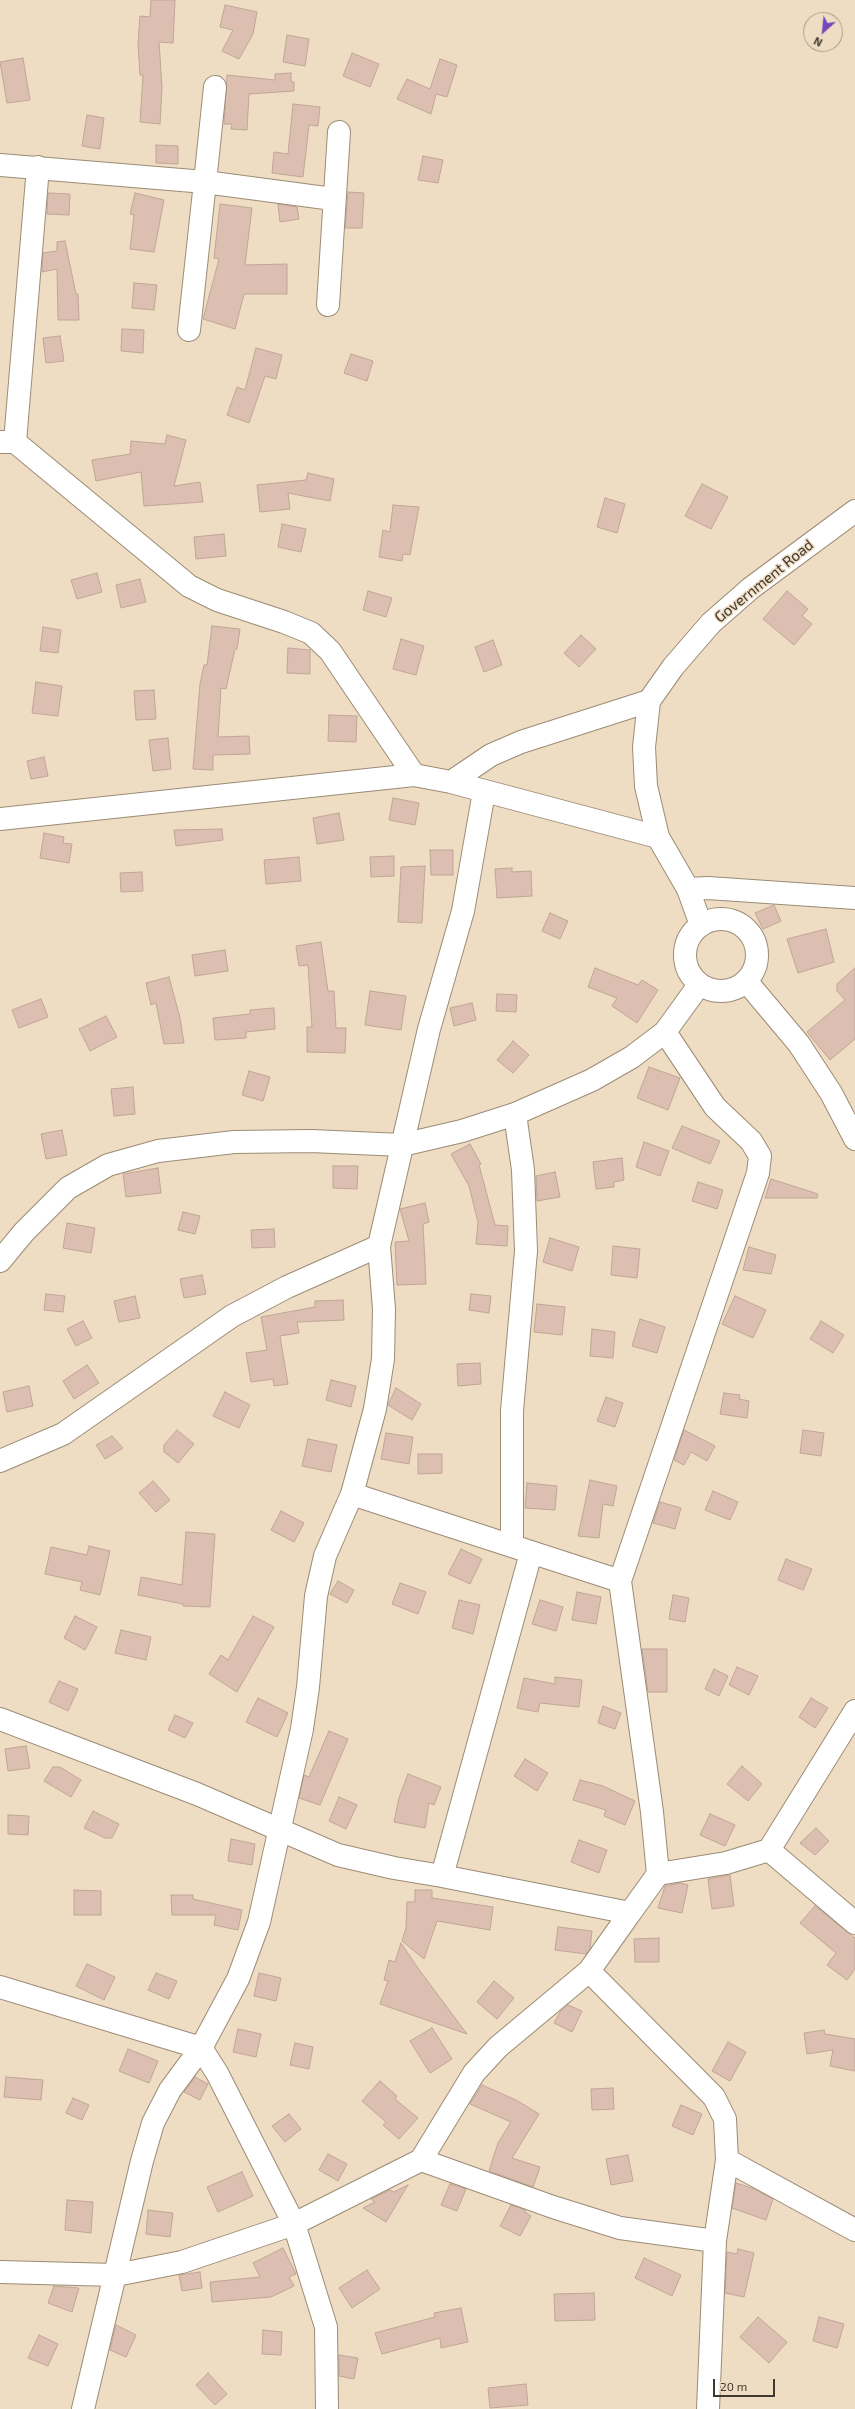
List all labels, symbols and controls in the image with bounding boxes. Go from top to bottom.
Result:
north arrow [803,12,843,52]
text: N [811,35,824,50]
street label: Government Road [711,536,817,626]
scale bar [715,2371,777,2397]
text: 20 m [720,2379,747,2393]

